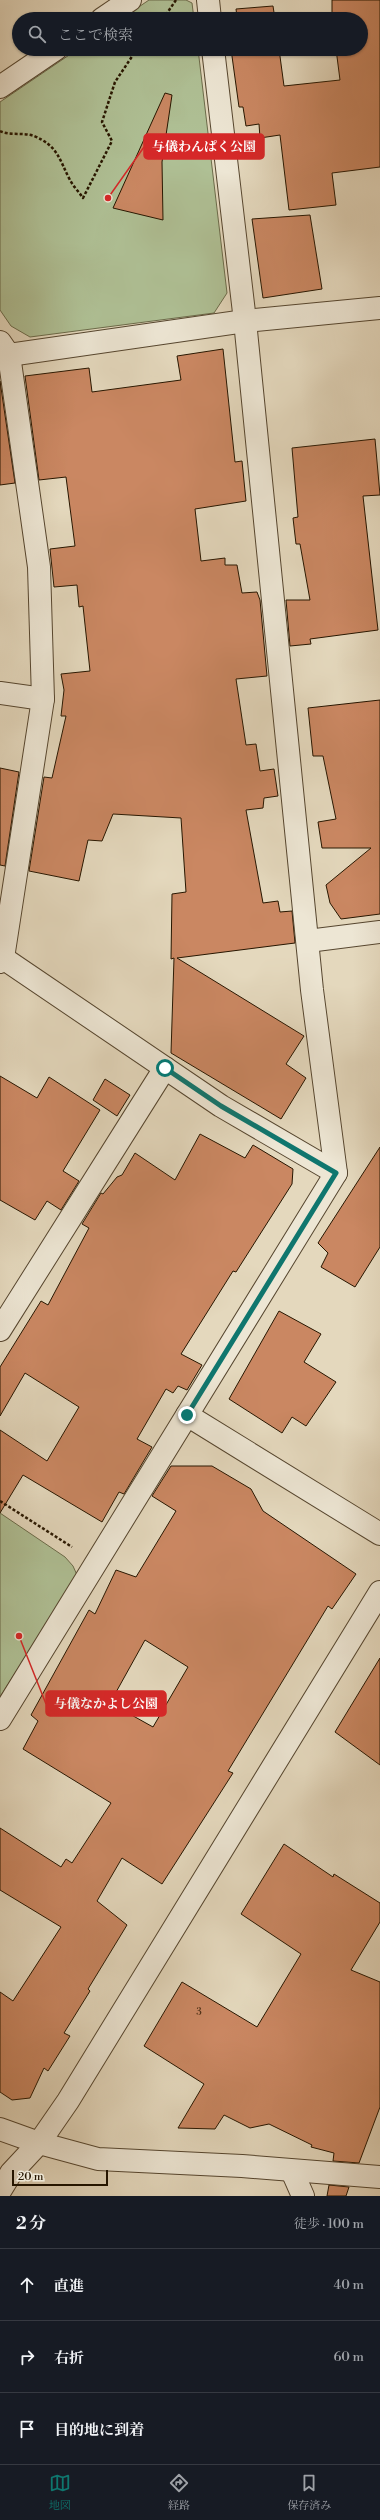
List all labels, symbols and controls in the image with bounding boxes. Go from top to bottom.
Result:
search box [12,12,368,56]
icon: search [26,23,48,45]
text: ここで検索 [58,26,133,45]
callout: 与儀わんぱく公園 [144,134,264,159]
text: 与儀わんぱく公園 [152,139,256,155]
route start [156,1059,174,1077]
route end [178,1406,196,1424]
callout: 与儀なかよし公園 [46,1691,166,1716]
text: 与儀なかよし公園 [54,1696,158,1712]
house number: 3 [196,2006,202,2018]
scale bar [12,2168,108,2187]
text: 20 m [18,2170,43,2184]
text: 2 分 [16,2213,46,2235]
text: 徒歩 · 100 m [294,2216,364,2232]
icon: ahead [16,2274,38,2296]
text: 直進 [54,2277,84,2296]
text: 40 m [334,2277,364,2293]
icon: right [16,2346,38,2368]
text: 右折 [54,2349,84,2368]
text: 60 m [333,2349,364,2365]
icon: arrive [16,2418,38,2440]
text: 目的地に到着 [54,2421,144,2440]
tab: 地図 [49,2472,71,2513]
tab: 経路 [168,2472,190,2513]
tab: 保存済み [287,2472,331,2513]

